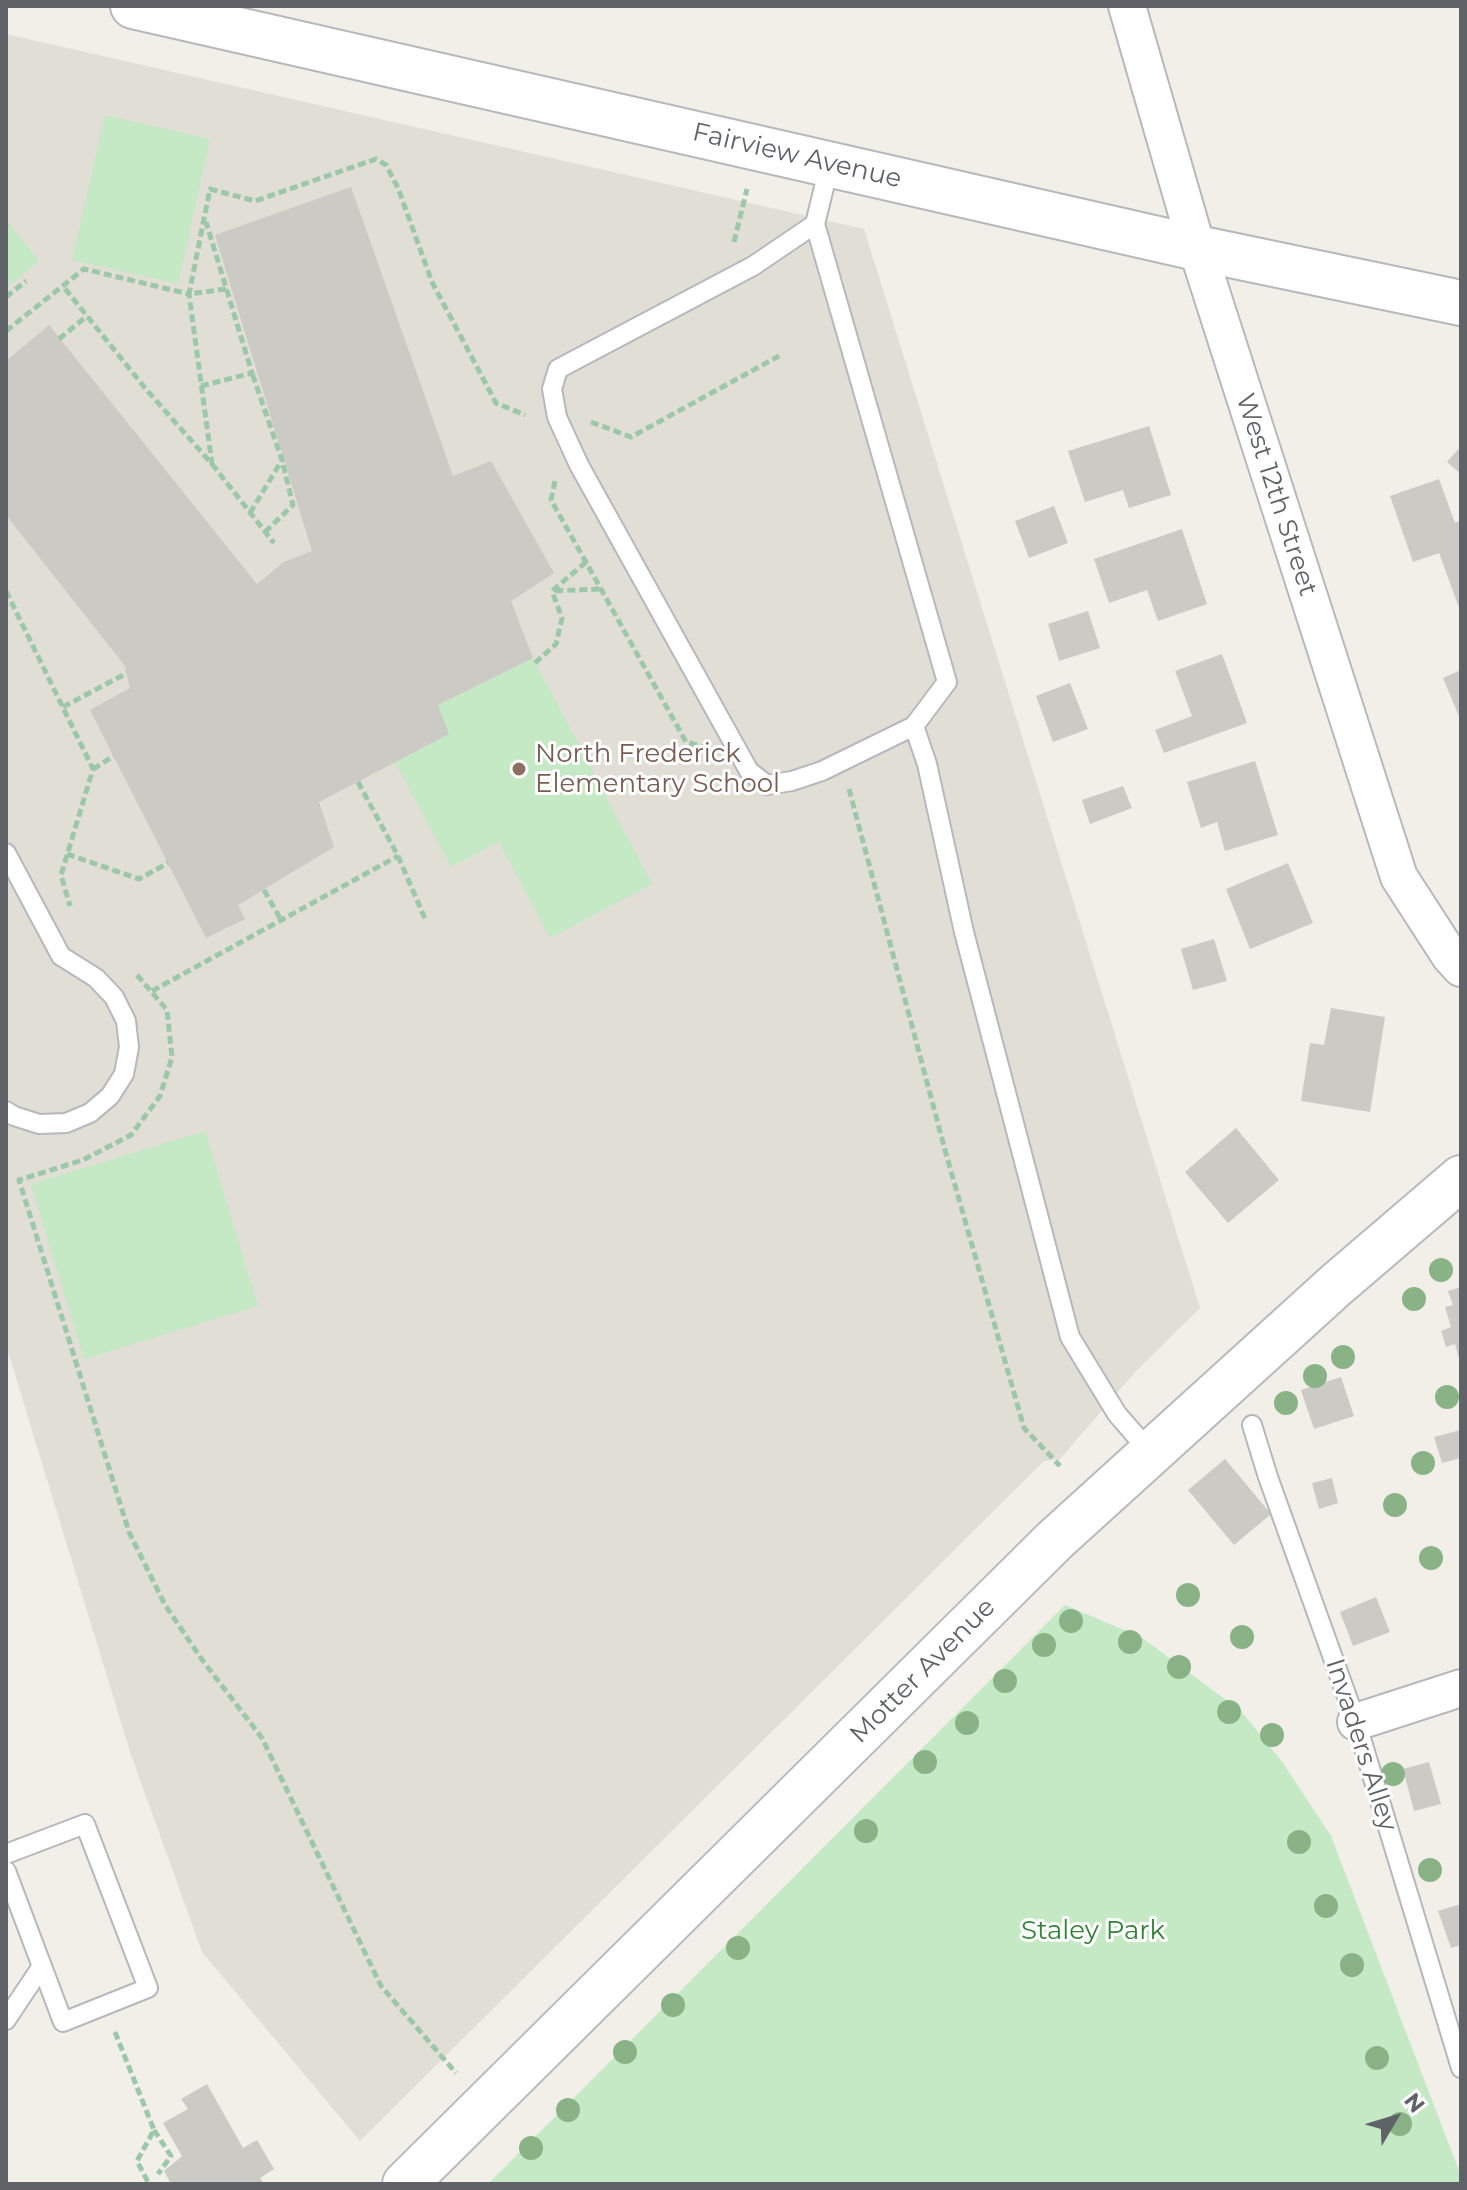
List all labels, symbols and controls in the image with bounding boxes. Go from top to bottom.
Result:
street label: Fairview Avenue [690,117,904,195]
street label: West 12th Street [1229,390,1323,600]
place label: North Frederick Elementary School [535,738,780,800]
marker: North Frederick Elementary School [510,760,528,778]
street label: Motter Avenue [844,1592,1002,1750]
street label: Invaders Alley [1318,1655,1404,1835]
park label: Staley Park [1021,1915,1165,1947]
north arrow [1355,2078,1435,2158]
text: N [1398,2088,1430,2118]

